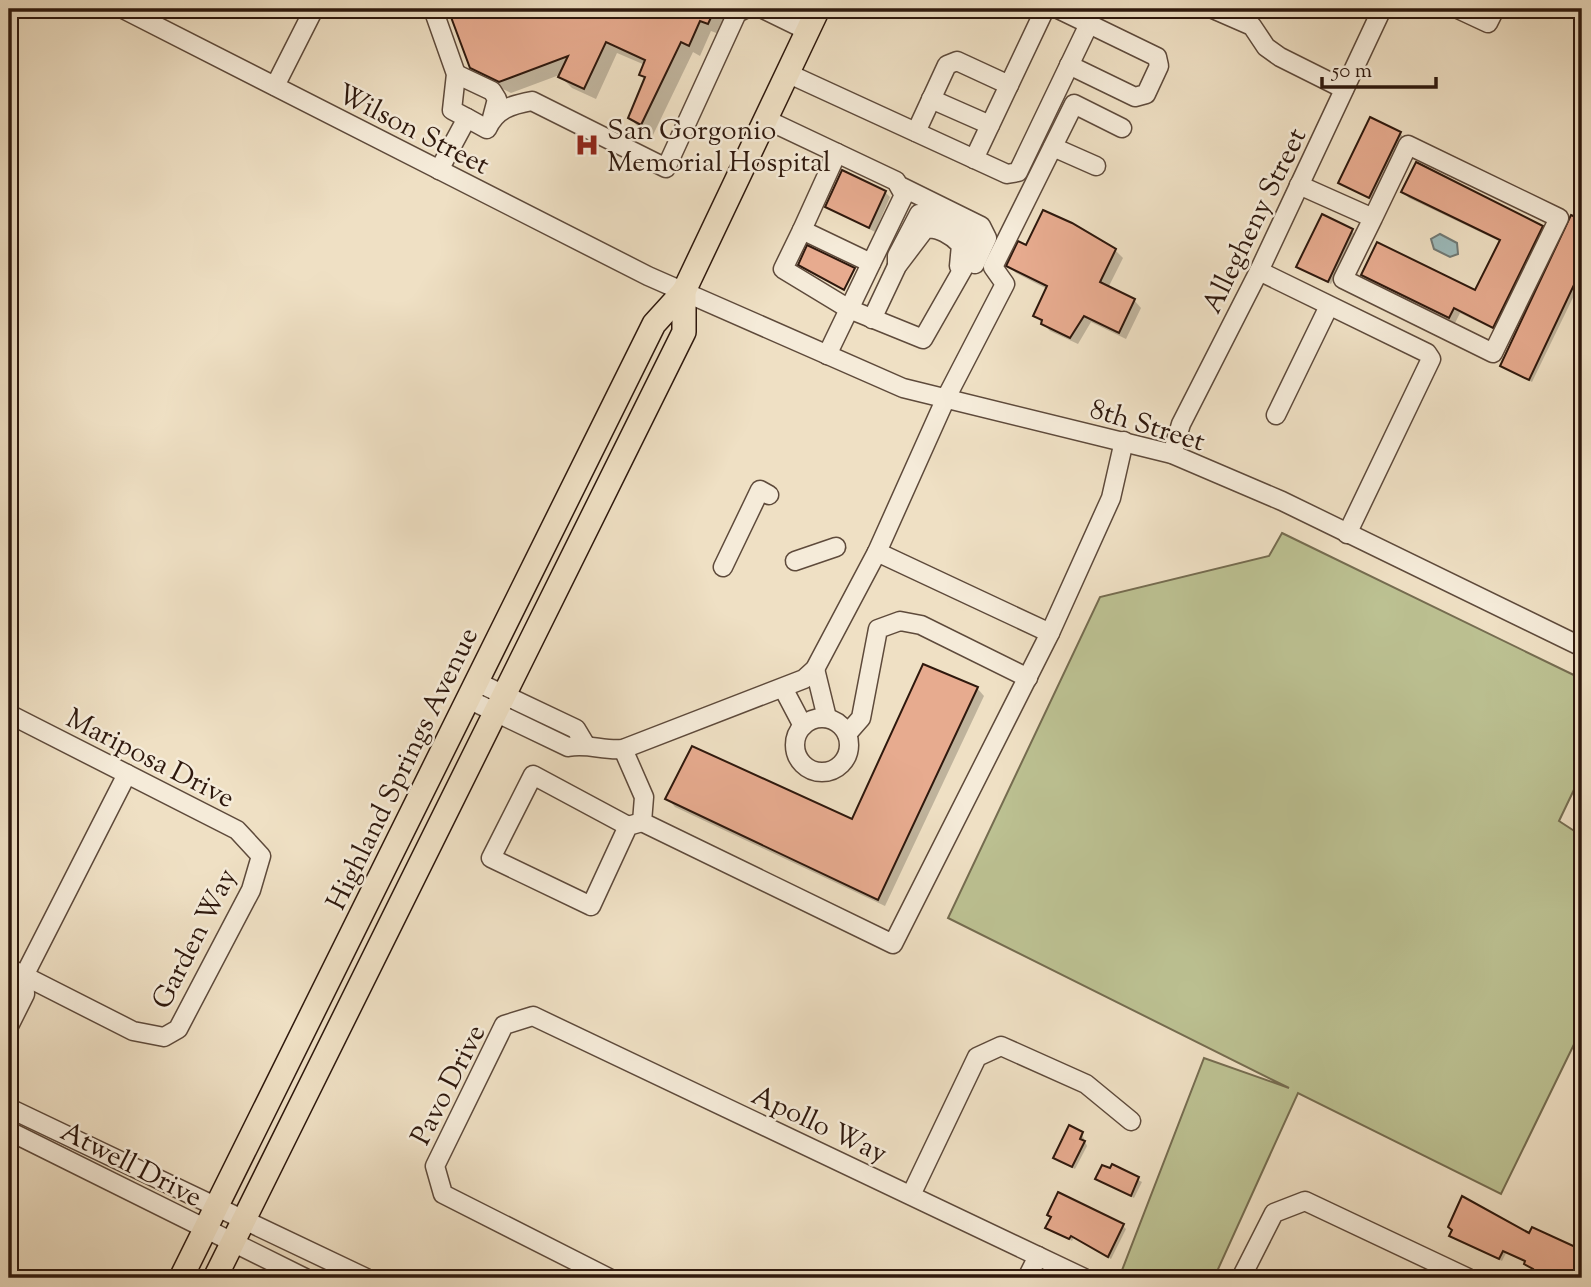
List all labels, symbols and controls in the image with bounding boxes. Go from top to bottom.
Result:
scale bar [1322,46,1435,90]
text: 50 m [1331,57,1372,87]
street label: Wilson Street [329,75,496,186]
place label: San Gorgonio Memorial Hospital [607,112,831,184]
street label: Allegheny Street [1193,121,1318,321]
hospital icon: San Gorgonio Memorial Hospital [573,131,601,159]
street label: 8th Street [1085,390,1210,463]
street label: Highland Springs Avenue [318,621,490,917]
street label: Mariposa Drive [58,700,241,819]
street label: Garden Way [143,862,248,1017]
street label: Pavo Drive [402,1018,497,1153]
street label: Apollo Way [744,1077,893,1175]
street label: Atwell Drive [53,1113,208,1218]

